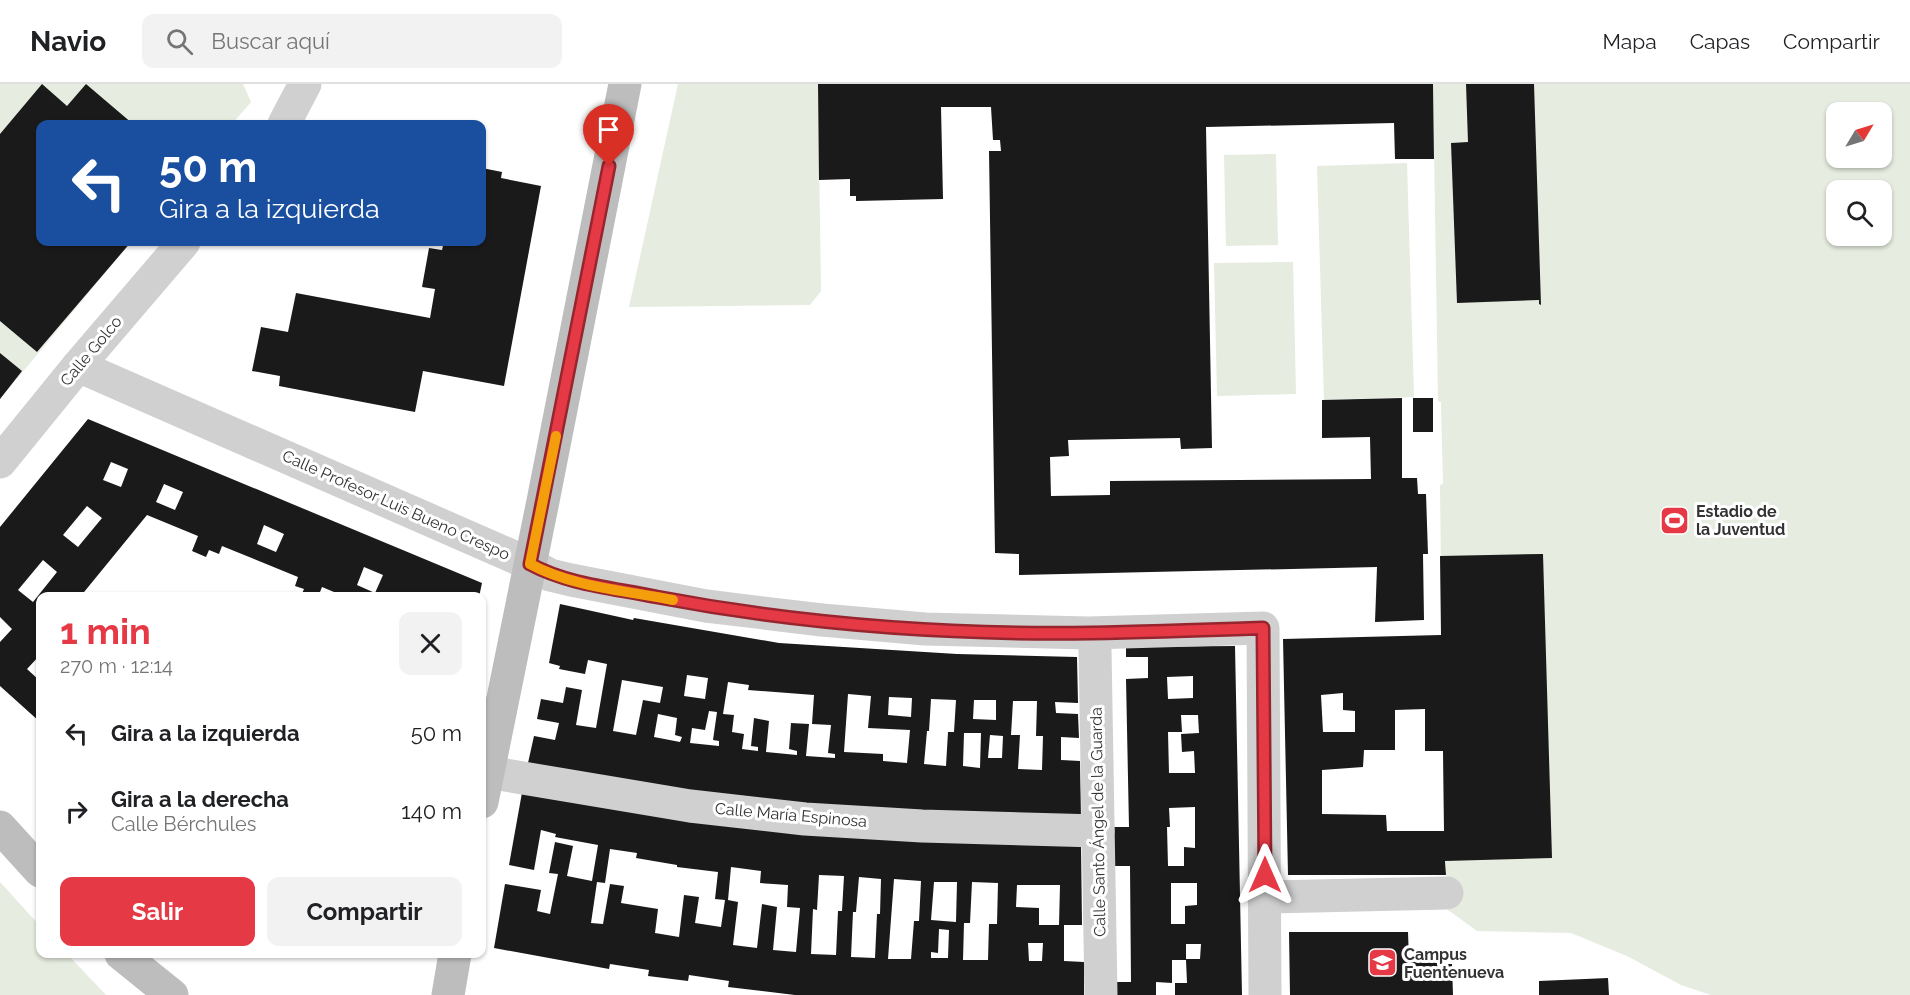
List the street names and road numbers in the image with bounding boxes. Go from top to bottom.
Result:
street label: Calle Golco [56,312,126,390]
street label: Calle Profesor Luis Bueno Crespo [279,446,513,564]
street label: Calle Santo Ángel de la Guarda [1085,707,1110,937]
street label: Calle María Espinosa [714,799,868,831]

